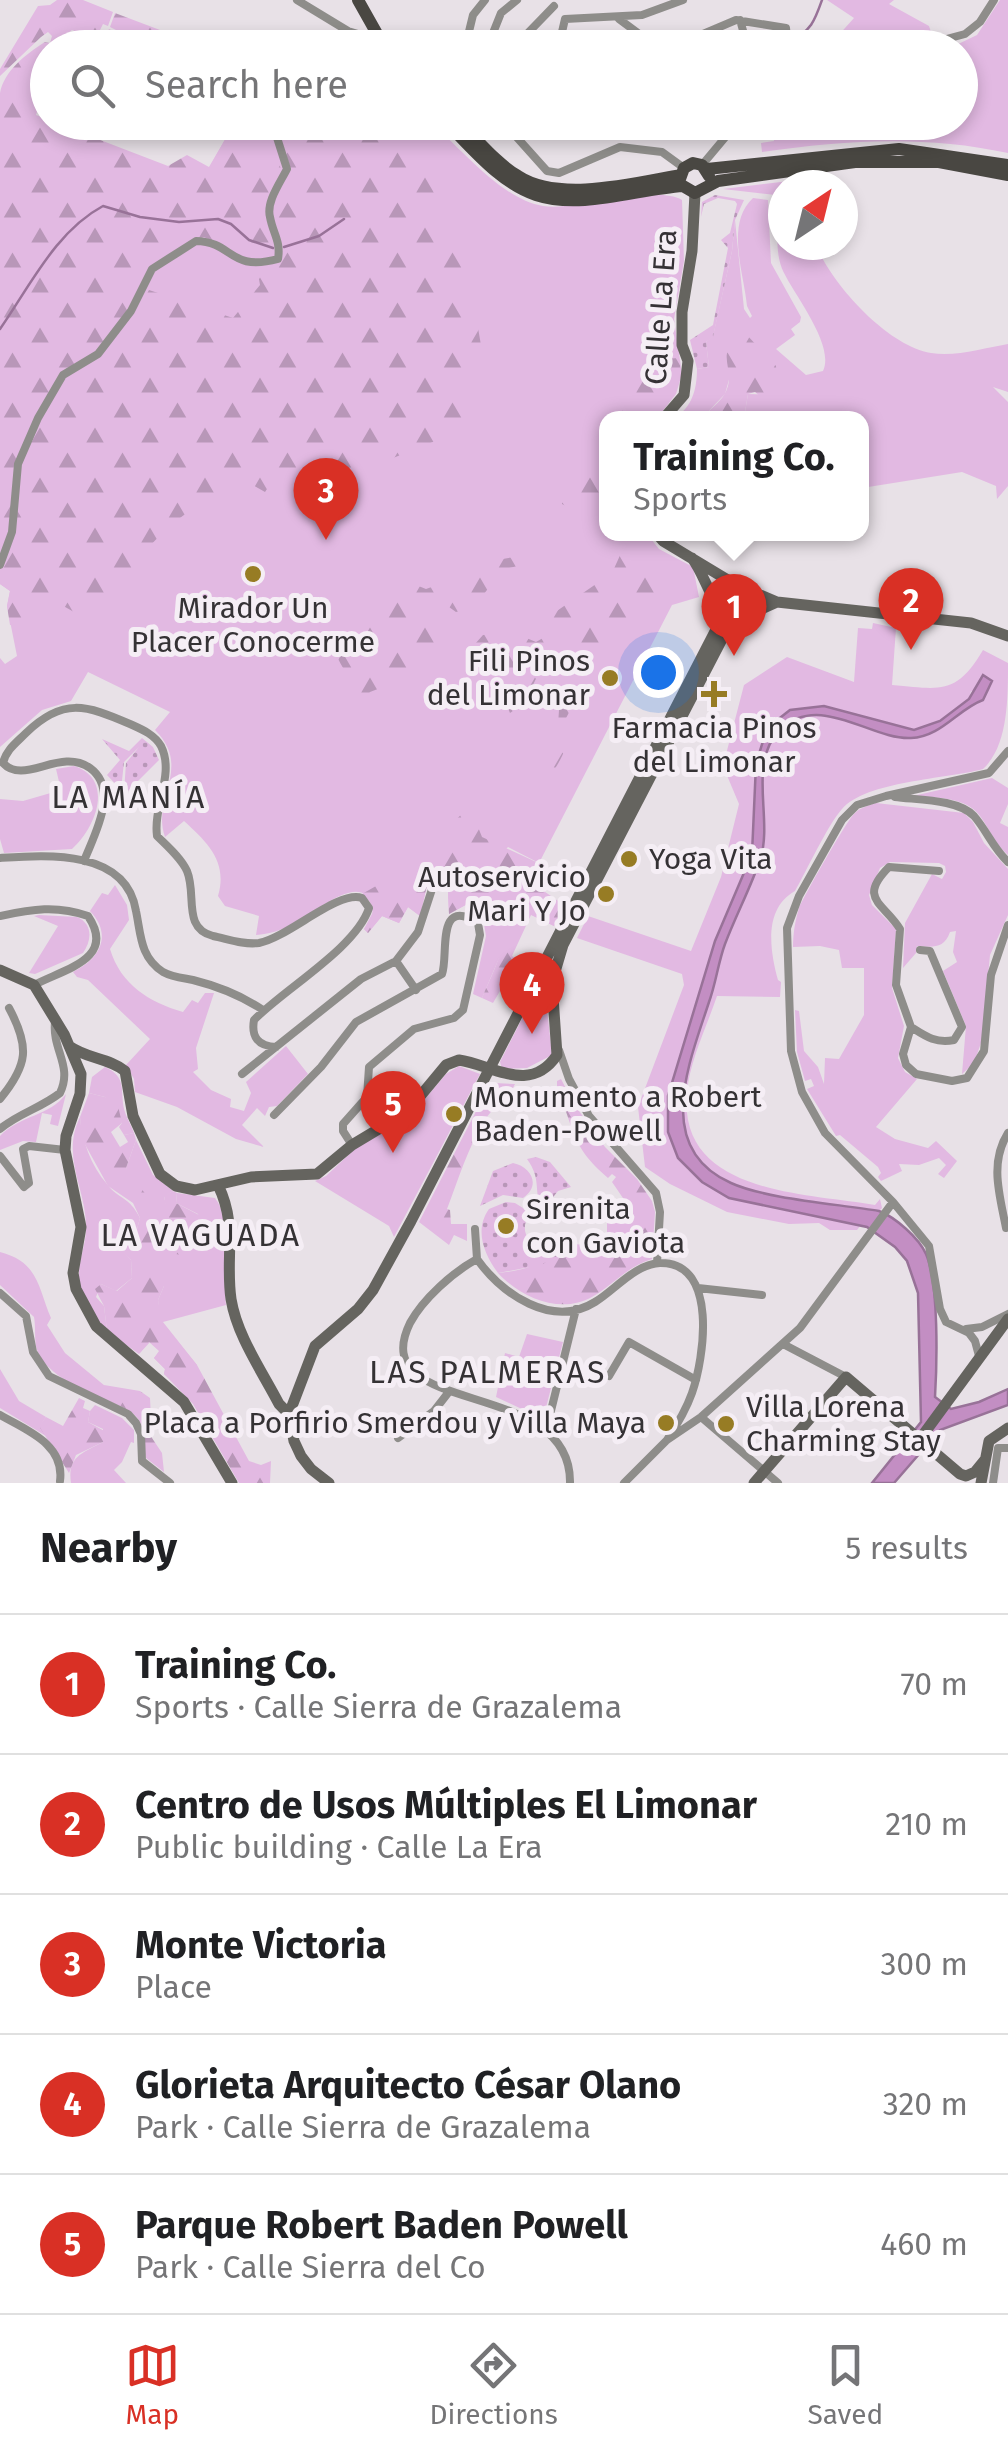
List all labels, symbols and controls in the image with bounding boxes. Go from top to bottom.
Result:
search box [30,30,978,140]
icon: search [65,58,120,113]
text: Search here [145,62,348,108]
north arrow [768,170,858,260]
street label: Calle La Era [638,228,684,386]
popup [599,411,869,541]
text: Training Co. [633,434,835,480]
pin: 3 [294,458,358,540]
text: Sports [633,480,727,518]
marker: Mirador Un Placer Conocerme [242,563,264,585]
pin: 2 [878,568,944,650]
pin: 1 [702,574,766,656]
place label: Mirador Un Placer Conocerme [131,590,375,660]
place label: Fili Pinos del Limonar [427,643,590,713]
your location [633,647,684,698]
marker: Fili Pinos del Limonar [599,667,621,689]
marker: Farmacia Pinos del Limonar [703,683,725,705]
place label: Farmacia Pinos del Limonar [612,710,816,780]
district label: LA MANÍA [51,778,207,816]
place label: Yoga Vita [649,841,773,877]
marker: Yoga Vita [618,848,640,870]
place label: Autoservicio Mari Y Jo [418,859,586,929]
marker: Autoservicio Mari Y Jo [595,883,617,905]
pin: 4 [500,952,564,1034]
pin: 5 [360,1070,426,1153]
place label: Monumento a Robert Baden-Powell [474,1079,762,1149]
marker: Monumento a Robert Baden-Powell [443,1103,465,1125]
place label: Sirenita con Gaviota [526,1191,685,1261]
marker: Sirenita con Gaviota [495,1215,517,1237]
district label: LA VAGUADA [100,1216,302,1254]
district label: LAS PALMERAS [369,1353,607,1391]
place label: Villa Lorena Charming Stay [746,1389,941,1459]
place label: Placa a Porfirio Smerdou y Villa Maya [144,1405,646,1441]
marker: Placa a Porfirio Smerdou y Villa Maya [655,1412,677,1434]
marker: Villa Lorena Charming Stay [715,1413,737,1435]
text: Nearby [40,1523,177,1573]
text: 5 results [845,1529,968,1567]
text: Training Co. [135,1642,336,1688]
text: 1 [65,1665,80,1703]
text: 70 m [900,1665,968,1703]
text: Sports · Calle Sierra de Grazalema [135,1688,622,1726]
text: Centro de Usos Múltiples El Limonar [135,1782,757,1828]
text: 2 [64,1805,81,1843]
text: 210 m [885,1805,968,1843]
text: Public building · Calle La Era [135,1828,543,1866]
text: Monte Victoria [135,1922,387,1968]
text: 3 [64,1945,81,1983]
text: 300 m [880,1945,968,1983]
text: Place [135,1968,212,2006]
text: Glorieta Arquitecto César Olano [135,2062,681,2108]
text: 4 [63,2085,82,2123]
text: 320 m [883,2085,968,2123]
text: Park · Calle Sierra de Grazalema [135,2108,591,2146]
text: Parque Robert Baden Powell [135,2202,628,2248]
text: 5 [64,2225,81,2263]
text: 460 m [880,2225,968,2263]
text: Park · Calle Sierra del Co [135,2248,486,2286]
tab: Map [125,2338,180,2431]
tab: Directions [429,2338,558,2431]
tab: Saved [807,2338,883,2431]

